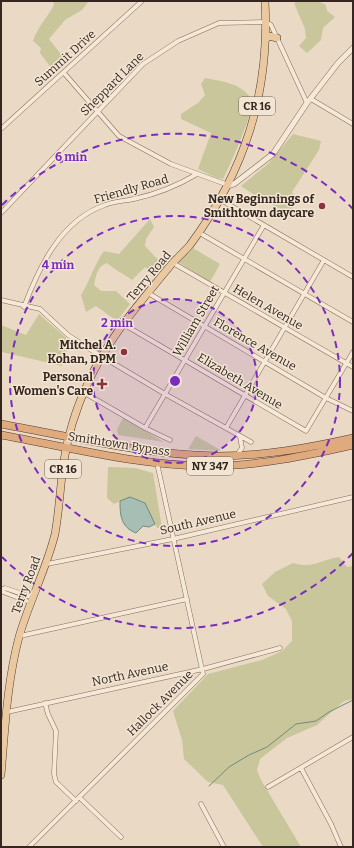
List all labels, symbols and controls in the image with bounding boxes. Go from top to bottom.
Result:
street label: Summit Drive [32,27,98,89]
street label: Sheppard Lane [77,49,147,119]
road number: CR 16 [239,97,275,115]
text: 6 min [55,150,87,164]
street label: Friendly Road [92,172,170,206]
place label: New Beginnings of Smithtown daycare [204,192,316,220]
marker: New Beginnings of Smithtown daycare [317,201,327,211]
street label: Terry Road [124,248,174,304]
text: 4 min [42,258,74,272]
street label: Helen Avenue [231,281,305,333]
street label: William Street [170,282,222,359]
street label: Florence Avenue [211,315,299,373]
text: 2 min [101,316,133,330]
place label: Mitchel A. Kohan, DPM [47,338,117,366]
marker: Mitchel A. Kohan, DPM [119,347,129,357]
street label: Elizabeth Avenue [195,350,285,412]
place label: Personal Women's Care [13,370,93,398]
centre of rings [168,374,182,388]
marker: Personal Women's Care [96,378,108,390]
street label: Smithtown Bypass [67,429,171,459]
road number: NY 347 [187,457,233,475]
road number: CR 16 [45,460,81,478]
street label: South Avenue [159,506,237,538]
street label: Terry Road [9,554,43,616]
street label: North Avenue [90,659,170,689]
street label: Hallock Avenue [124,667,196,739]

